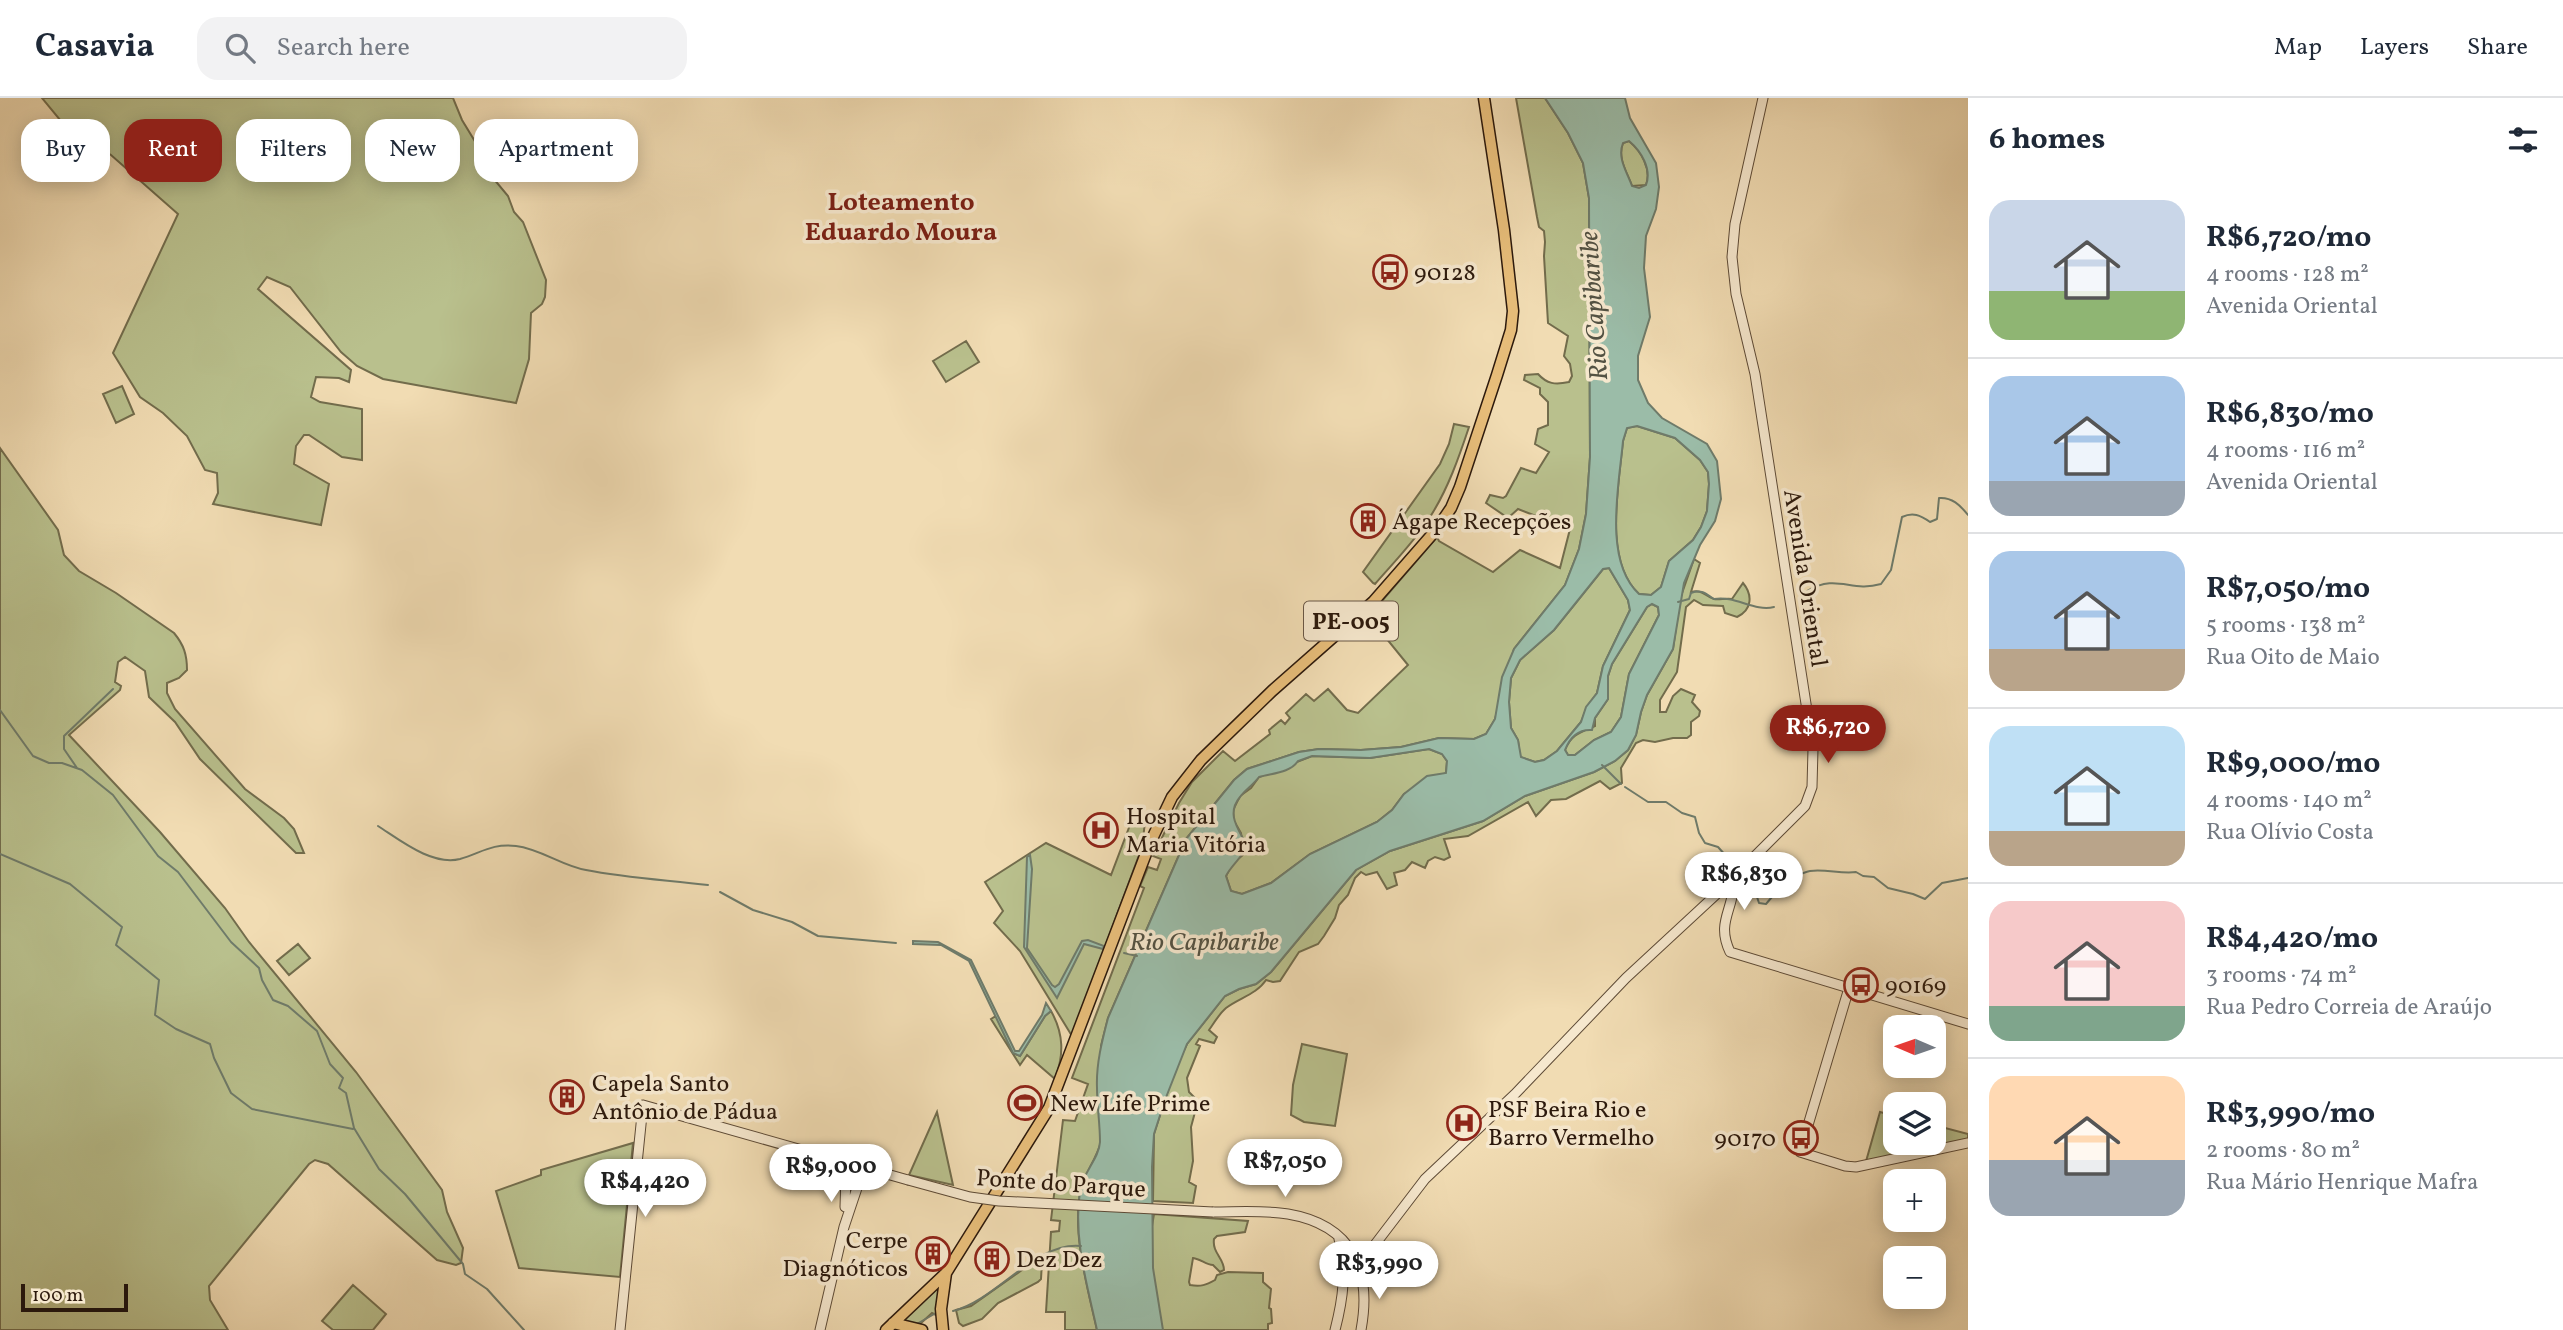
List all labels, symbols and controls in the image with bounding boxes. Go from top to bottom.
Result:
search box [197,17,687,80]
text: Casavia [35,25,155,71]
icon: search [221,29,259,67]
text: Search here [277,30,410,66]
text: Map [2274,31,2322,65]
text: Layers [2360,31,2429,65]
text: Share [2467,31,2528,65]
chip: Buy [21,119,110,182]
chip: Rent [124,119,222,182]
chip: Filters [236,119,351,182]
chip: New [365,119,460,182]
chip: Apartment [474,119,638,182]
text: 6 homes [1989,119,2105,161]
icon: filters [2504,121,2542,159]
district label: Loteamento Eduardo Moura [805,185,997,251]
text: R$6,720/mo [2206,217,2371,259]
icon: home [2045,228,2129,312]
water label: Rio Capibaribe [1572,229,1618,382]
bus stop icon: 90128 [1371,253,1409,291]
place label: 90128 [1414,257,1476,291]
text: 4 rooms · 128 m² [2206,259,2369,291]
text: Avenida Oriental [2206,291,2378,323]
text: R$6,830/mo [2206,393,2374,435]
icon: home [2045,404,2129,488]
text: 4 rooms · 116 m² [2206,435,2365,467]
text: Avenida Oriental [2206,467,2378,499]
street label: Avenida Oriental [1773,487,1835,669]
building icon: Ágape Recepções [1349,502,1387,540]
place label: Ágape Recepções [1392,506,1571,540]
text: R$7,050/mo [2206,568,2370,610]
icon: home [2045,579,2129,663]
road number: PE-005 [1304,601,1398,640]
text: 5 rooms · 138 m² [2206,610,2366,642]
text: Rua Oito de Maio [2206,642,2380,674]
pin: R$6,720 [1763,706,1893,765]
text: R$6,720 [1786,712,1870,744]
text: R$9,000/mo [2206,743,2380,785]
icon: home [2045,754,2129,838]
text: 4 rooms · 140 m² [2206,785,2372,817]
place label: Hospital Maria Vitória [1126,801,1266,863]
hospital icon: Hospital Maria Vitória [1082,811,1120,849]
text: Rua Olívio Costa [2206,817,2374,849]
pin: R$6,830 [1679,852,1809,912]
text: R$6,830 [1701,859,1787,891]
text: R$4,420/mo [2206,918,2378,960]
water label: Rio Capibaribe [1129,925,1279,961]
icon: home [2045,929,2129,1013]
text: 3 rooms · 74 m² [2206,960,2356,992]
bus stop icon: 90169 [1842,966,1880,1004]
place label: 90169 [1885,970,1946,1004]
text: Rua Pedro Correia de Araújo [2206,992,2492,1024]
north arrow [1883,1015,1946,1078]
map controls [1883,1015,1946,1309]
place label: Capela Santo Antônio de Pádua [592,1068,778,1130]
building icon: Capela Santo Antônio de Pádua [548,1078,586,1116]
sports icon: New Life Prime [1006,1084,1044,1122]
place label: New Life Prime [1050,1088,1211,1122]
button: layers [1883,1092,1946,1155]
text: R$3,990/mo [2206,1093,2375,1135]
place label: PSF Beira Rio e Barro Vermelho [1488,1094,1654,1156]
hospital icon: PSF Beira Rio e Barro Vermelho [1445,1104,1483,1142]
icon: home [2045,1104,2129,1188]
bus stop icon: 90170 [1782,1119,1820,1157]
place label: 90170 [1714,1123,1776,1157]
text: 2 rooms · 80 m² [2206,1135,2360,1167]
pin: R$7,050 [1220,1140,1350,1199]
pin: R$9,000 [766,1144,896,1204]
text: R$7,050 [1243,1146,1327,1178]
text: R$9,000 [785,1151,877,1183]
pin: R$4,420 [580,1160,710,1219]
street label: Ponte do Parque [975,1162,1147,1208]
text: R$4,420 [600,1166,690,1198]
text: Rua Mário Henrique Mafra [2206,1167,2478,1199]
button: + [1883,1169,1946,1232]
place label: Cerpe Diagnóticos [783,1225,908,1287]
building icon: Cerpe Diagnóticos [914,1235,952,1273]
building icon: Dez Dez [973,1240,1011,1278]
pin: R$3,990 [1314,1242,1444,1301]
place label: Dez Dez [1016,1244,1103,1278]
button: − [1883,1246,1946,1309]
text: R$3,990 [1335,1248,1423,1280]
scale bar [21,1281,128,1313]
text: 100 m [32,1283,83,1309]

